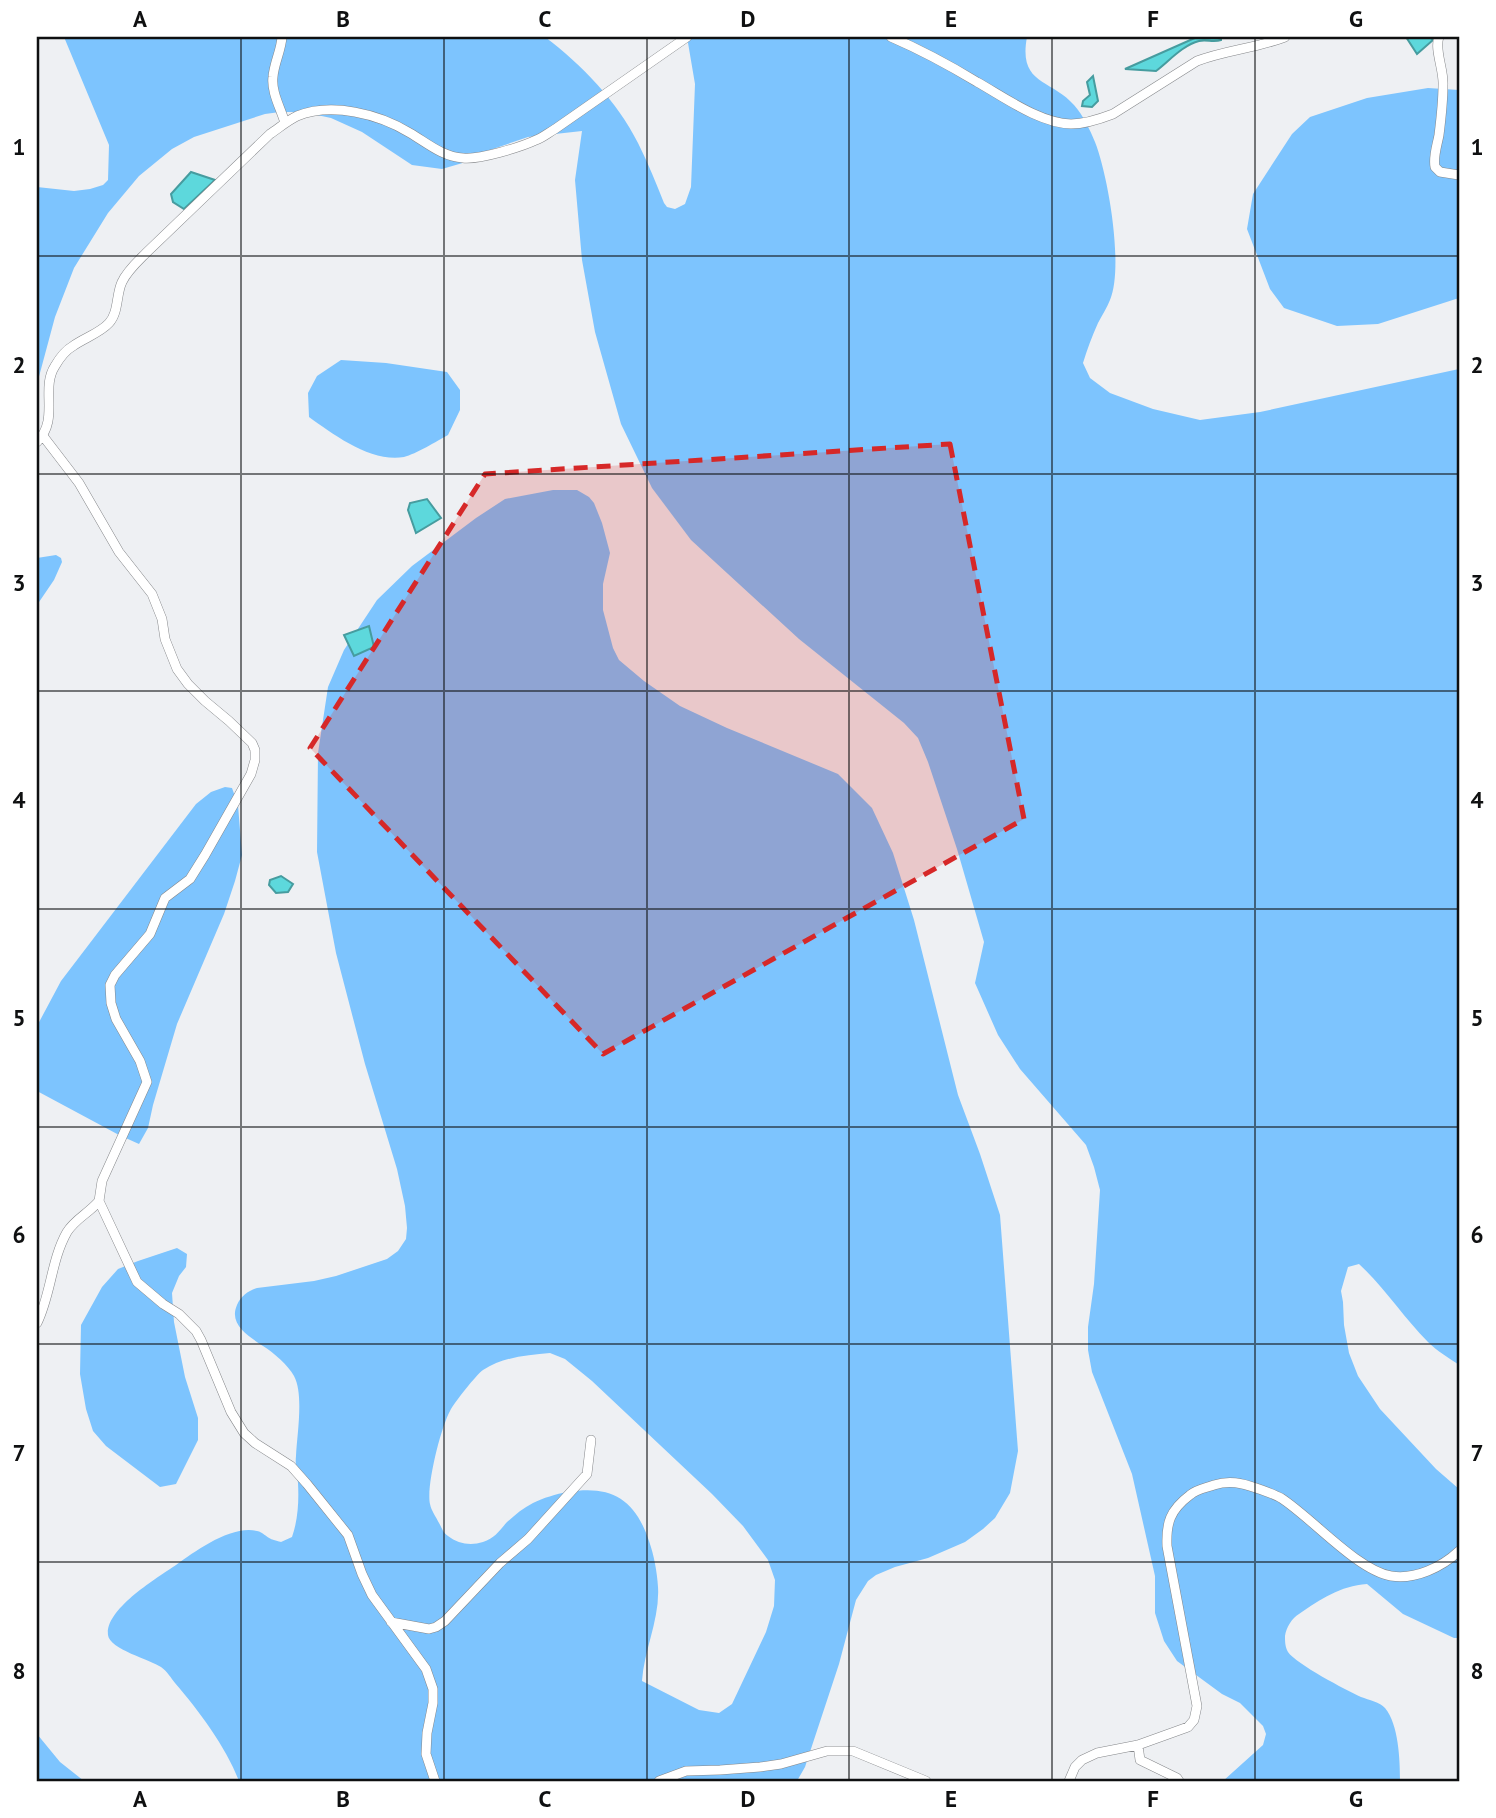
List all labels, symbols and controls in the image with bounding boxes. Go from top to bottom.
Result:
text: A [133,4,147,33]
text: B [336,4,350,33]
text: C [539,4,552,33]
text: D [741,4,755,33]
text: E [945,4,957,33]
text: F [1147,4,1159,33]
text: G [1349,4,1363,33]
text: 1 [12,132,26,161]
text: 1 [1470,132,1484,161]
text: 2 [12,350,26,379]
text: 2 [1470,350,1484,379]
text: 3 [12,568,26,597]
text: 3 [1470,568,1484,597]
text: 4 [12,785,26,814]
text: 4 [1470,785,1484,814]
text: 5 [12,1003,26,1032]
text: 5 [1470,1003,1484,1032]
text: 6 [12,1220,26,1249]
text: 6 [1470,1220,1484,1249]
text: 7 [12,1438,26,1467]
text: 7 [1470,1438,1484,1467]
text: 8 [12,1656,26,1685]
text: 8 [1470,1656,1484,1685]
text: A [133,1784,147,1813]
text: B [336,1784,350,1813]
text: C [539,1784,552,1813]
text: D [741,1784,755,1813]
text: E [945,1784,957,1813]
text: F [1147,1784,1159,1813]
text: G [1349,1784,1363,1813]

